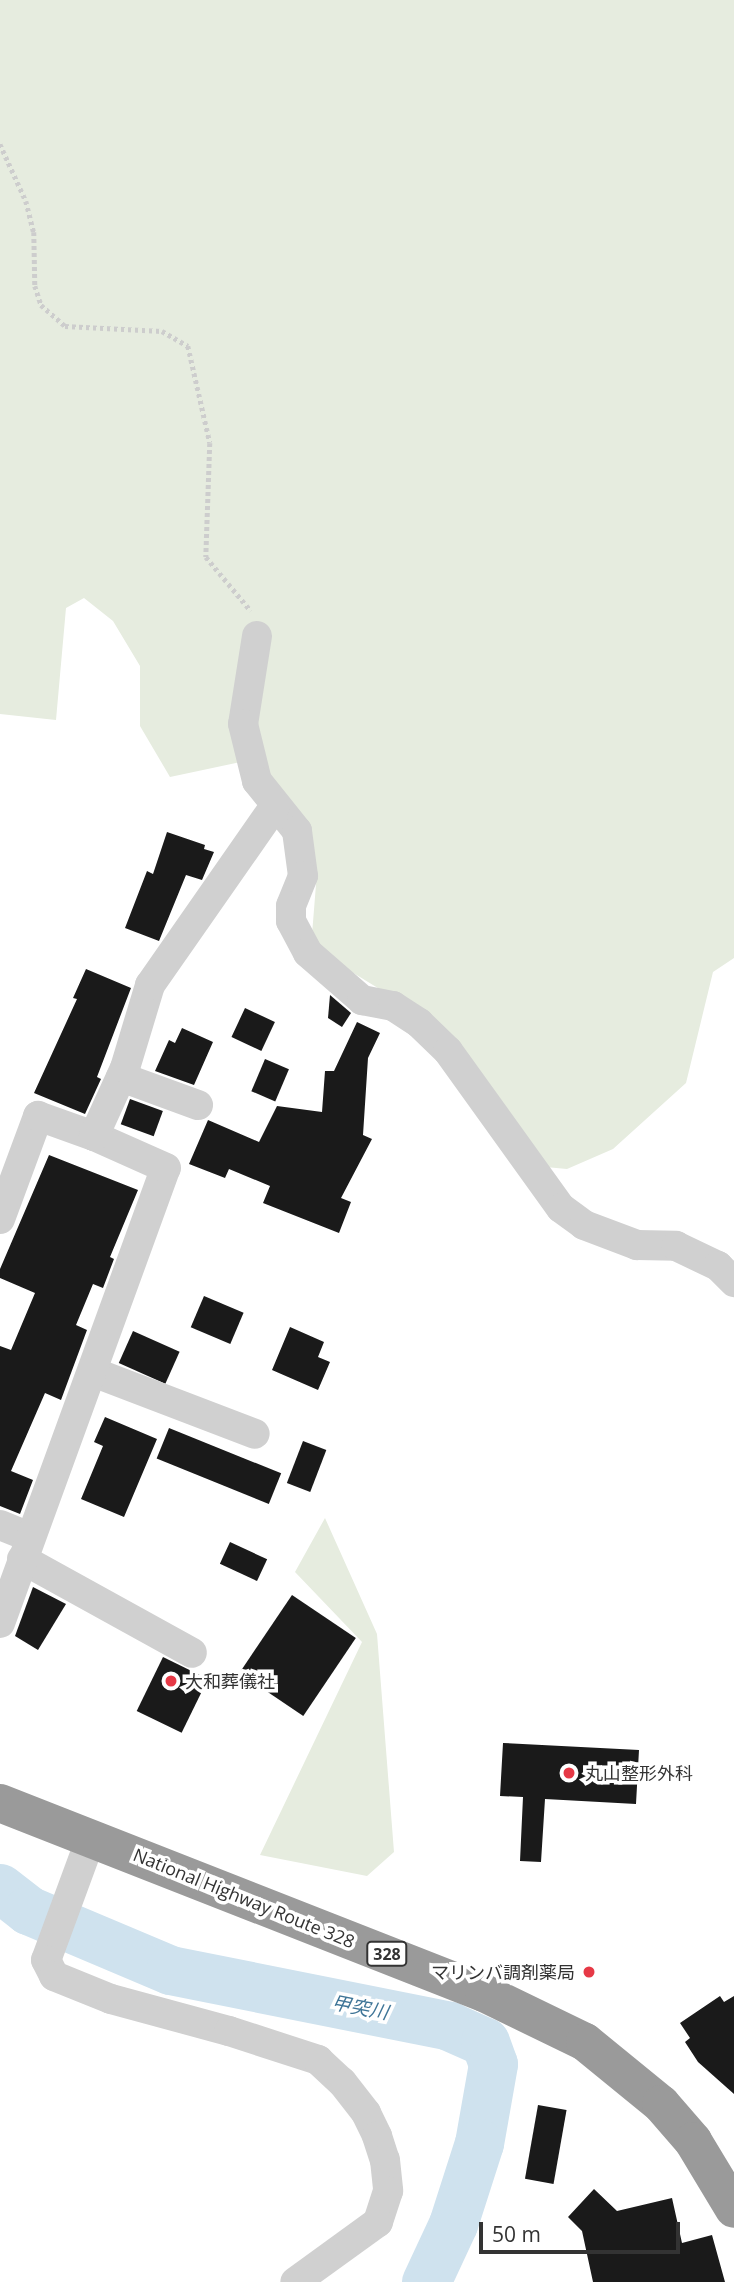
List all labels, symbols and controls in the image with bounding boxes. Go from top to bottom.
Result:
place label: 大和葬儀社 [185,1670,275,1692]
marker: 大和葬儀社 [163,1673,179,1689]
place label: 丸山整形外科 [585,1762,693,1784]
marker: 丸山整形外科 [559,1763,579,1783]
street label: National Highway Route 328 [130,1844,358,1952]
road number: 328 [366,1942,408,1966]
place label: マリンバ調剤薬局 [431,1961,575,1983]
marker: マリンバ調剤薬局 [581,1964,597,1980]
water label: 甲突川 [330,1991,390,2025]
scale bar [482,2208,683,2252]
text: 50 m [492,2220,541,2248]

